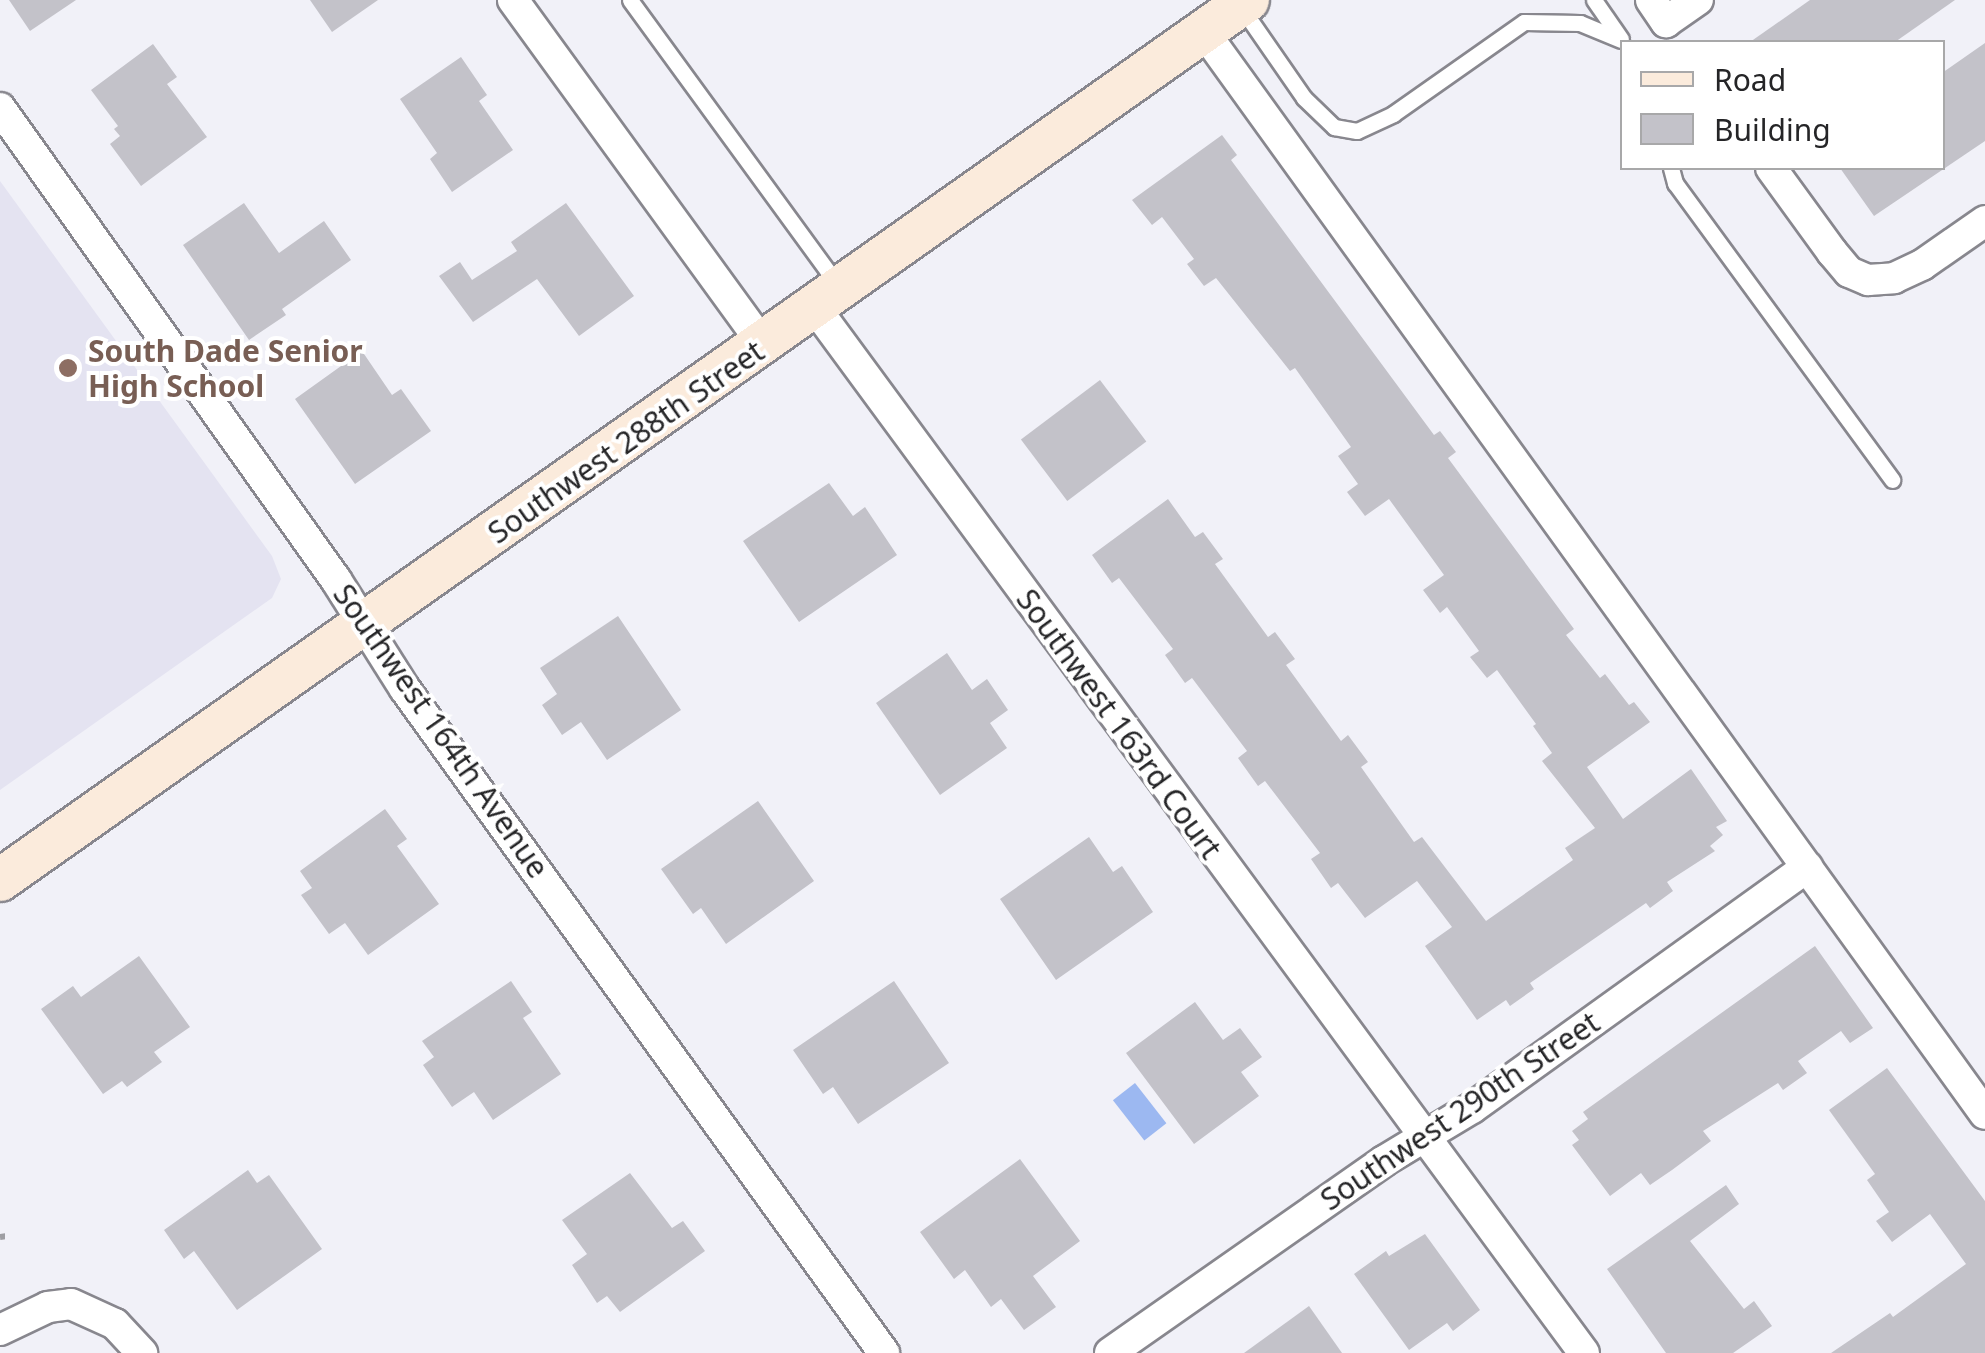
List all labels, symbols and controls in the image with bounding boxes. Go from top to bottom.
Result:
legend [1620,40,1945,170]
text: Road [1714,59,1786,100]
text: Building [1714,109,1831,150]
place label: South Dade Senior High School [88,333,363,404]
street label: Southwest 288th Street [481,333,771,551]
marker: South Dade Senior High School [57,357,79,379]
street label: Southwest 164th Avenue [326,577,556,885]
street label: Southwest 163rd Court [1009,582,1229,866]
street label: Southwest 290th Street [1314,1004,1606,1218]

